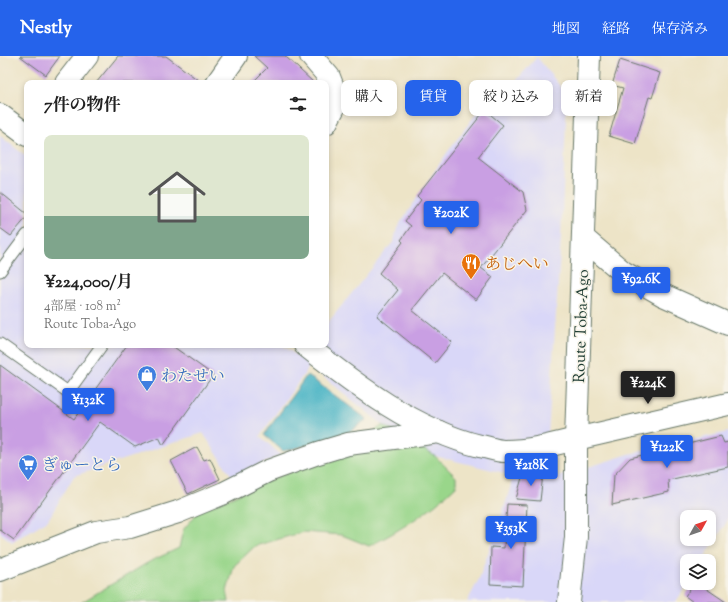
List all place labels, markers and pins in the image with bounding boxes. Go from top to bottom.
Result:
pin: ¥202K [423,201,479,235]
restaurant icon: あじへい [460,252,482,280]
place label: あじへい [485,254,549,277]
pin: ¥92.6K [608,267,674,301]
shop icon: わたせい [136,364,158,392]
place label: わたせい [161,366,225,389]
pin: ¥224K [620,371,676,405]
pin: ¥132K [60,388,116,422]
pin: ¥122K [639,435,695,469]
supermarket icon: ぎゅーとら [17,453,39,481]
pin: ¥218K [503,453,559,487]
place label: ぎゅーとら [42,455,122,478]
pin: ¥353K [483,516,539,550]

